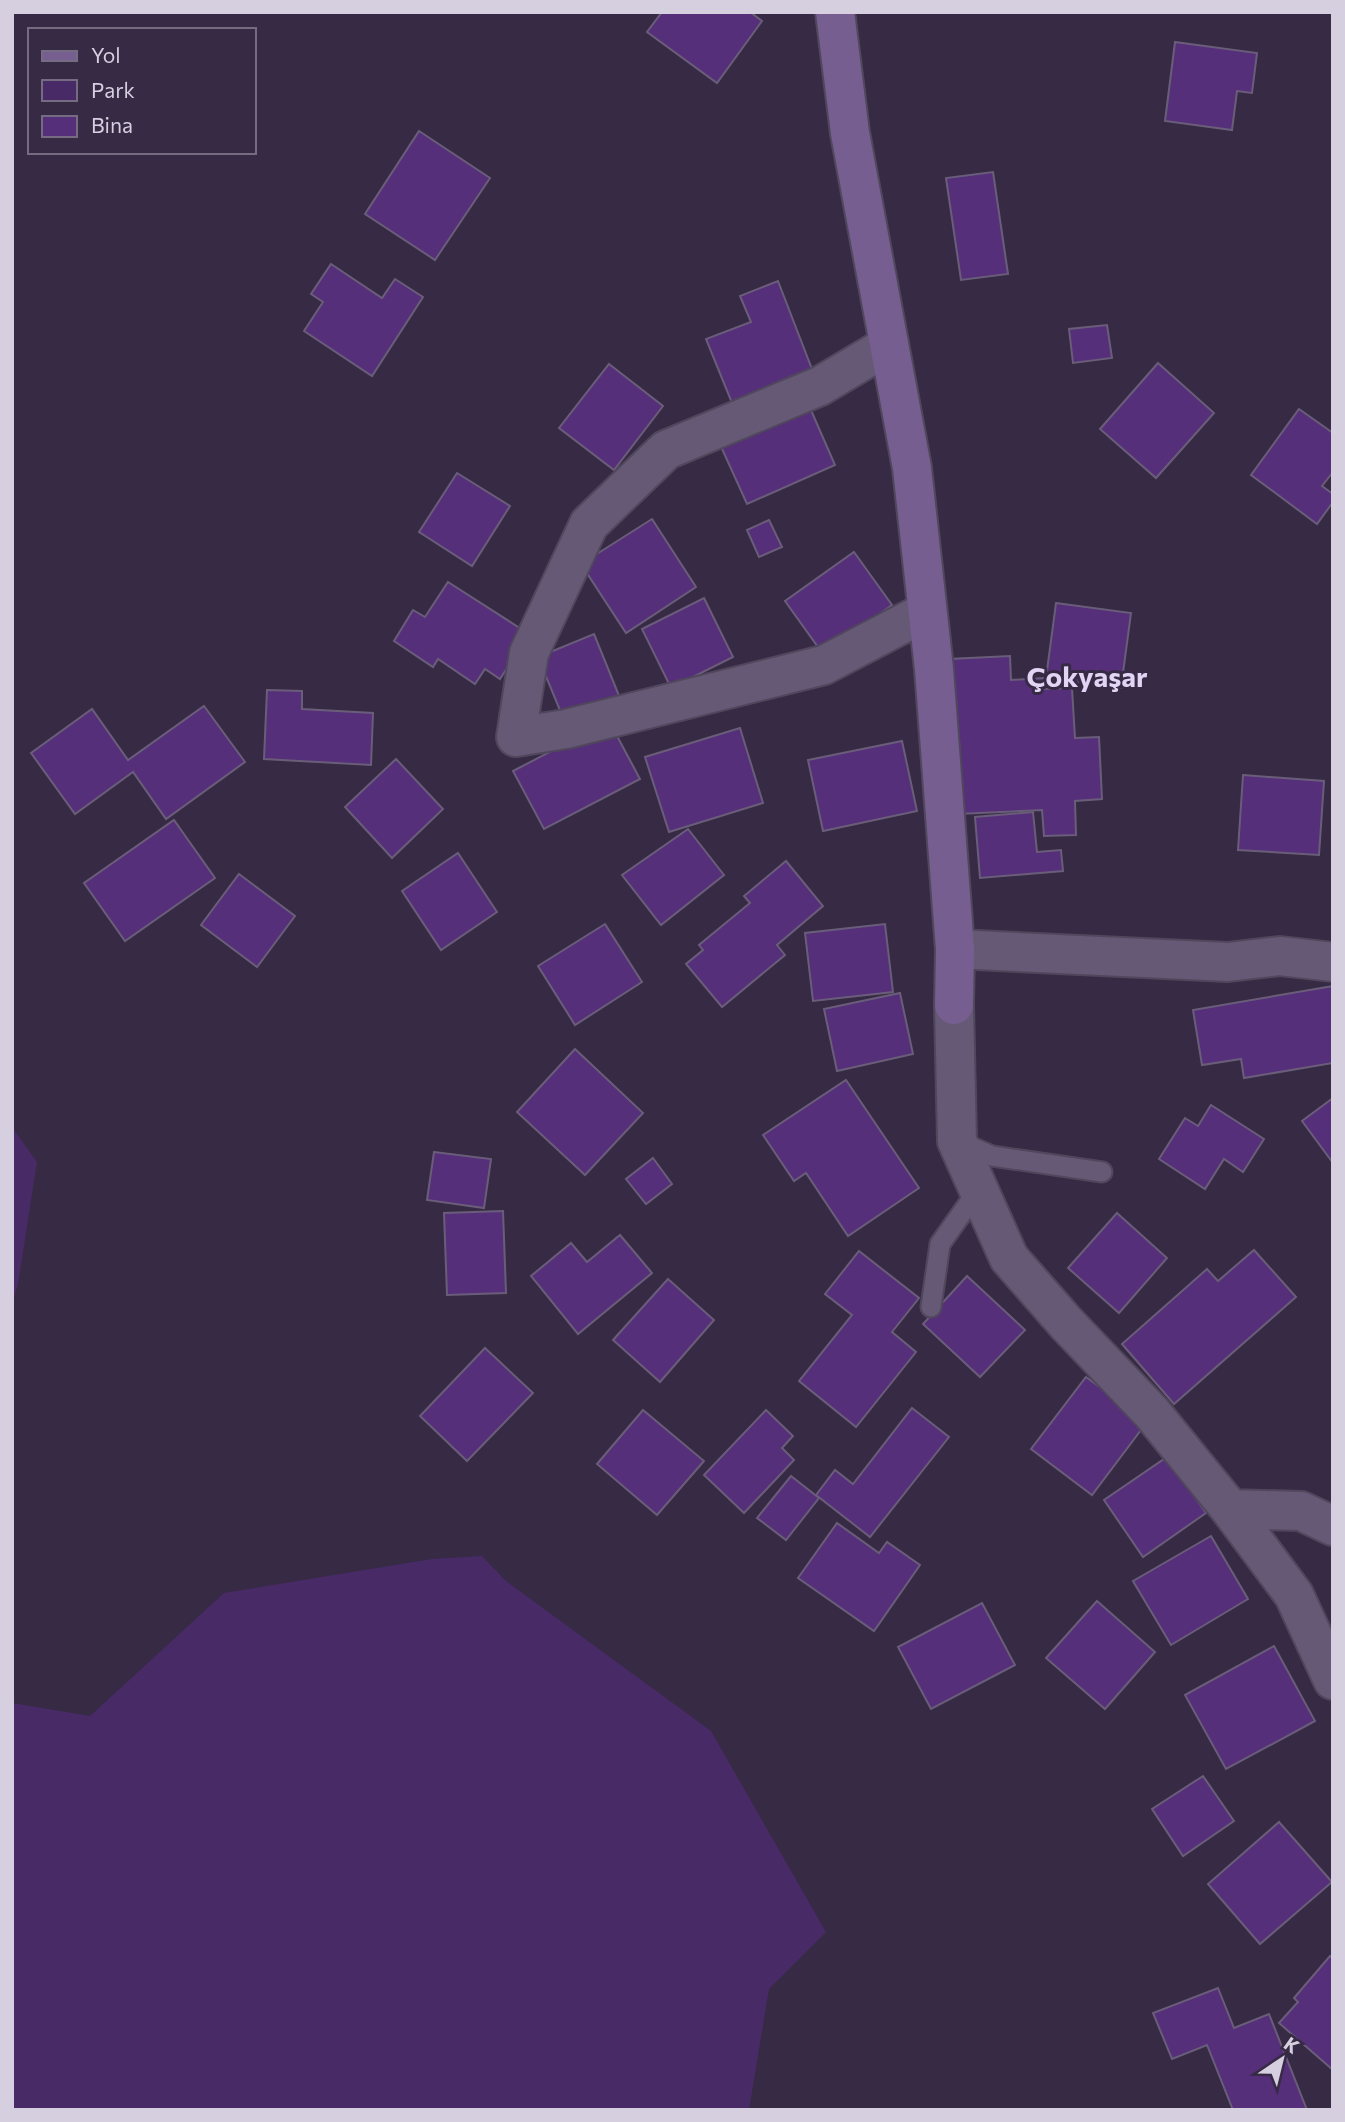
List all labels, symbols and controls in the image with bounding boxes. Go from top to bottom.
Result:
legend [28,28,256,154]
text: Yol [91,42,121,67]
text: Park [91,77,135,102]
text: Bina [91,112,133,137]
district label: Çokyaşar [1026,659,1148,693]
north arrow [1247,2024,1317,2094]
text: K [1280,2031,1304,2058]

